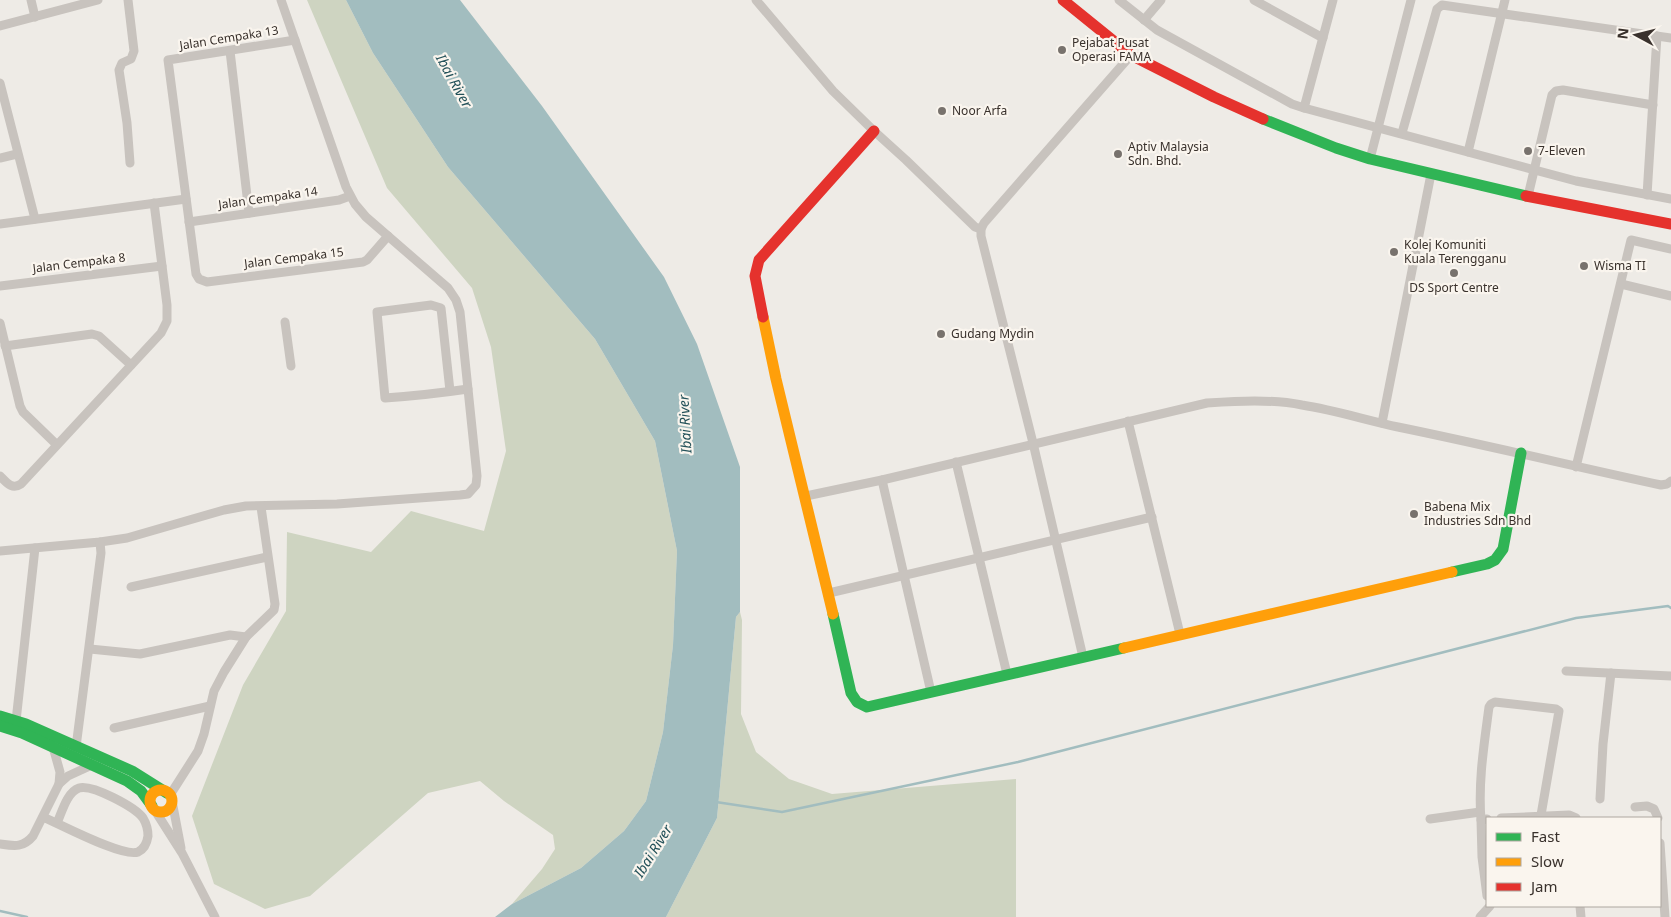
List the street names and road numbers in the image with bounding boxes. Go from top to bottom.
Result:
street label: Jalan Cempaka 13 [177,21,280,54]
street label: Jalan Cempaka 14 [216,182,319,213]
street label: Jalan Cempaka 15 [242,243,345,272]
street label: Jalan Cempaka 8 [31,248,126,277]

